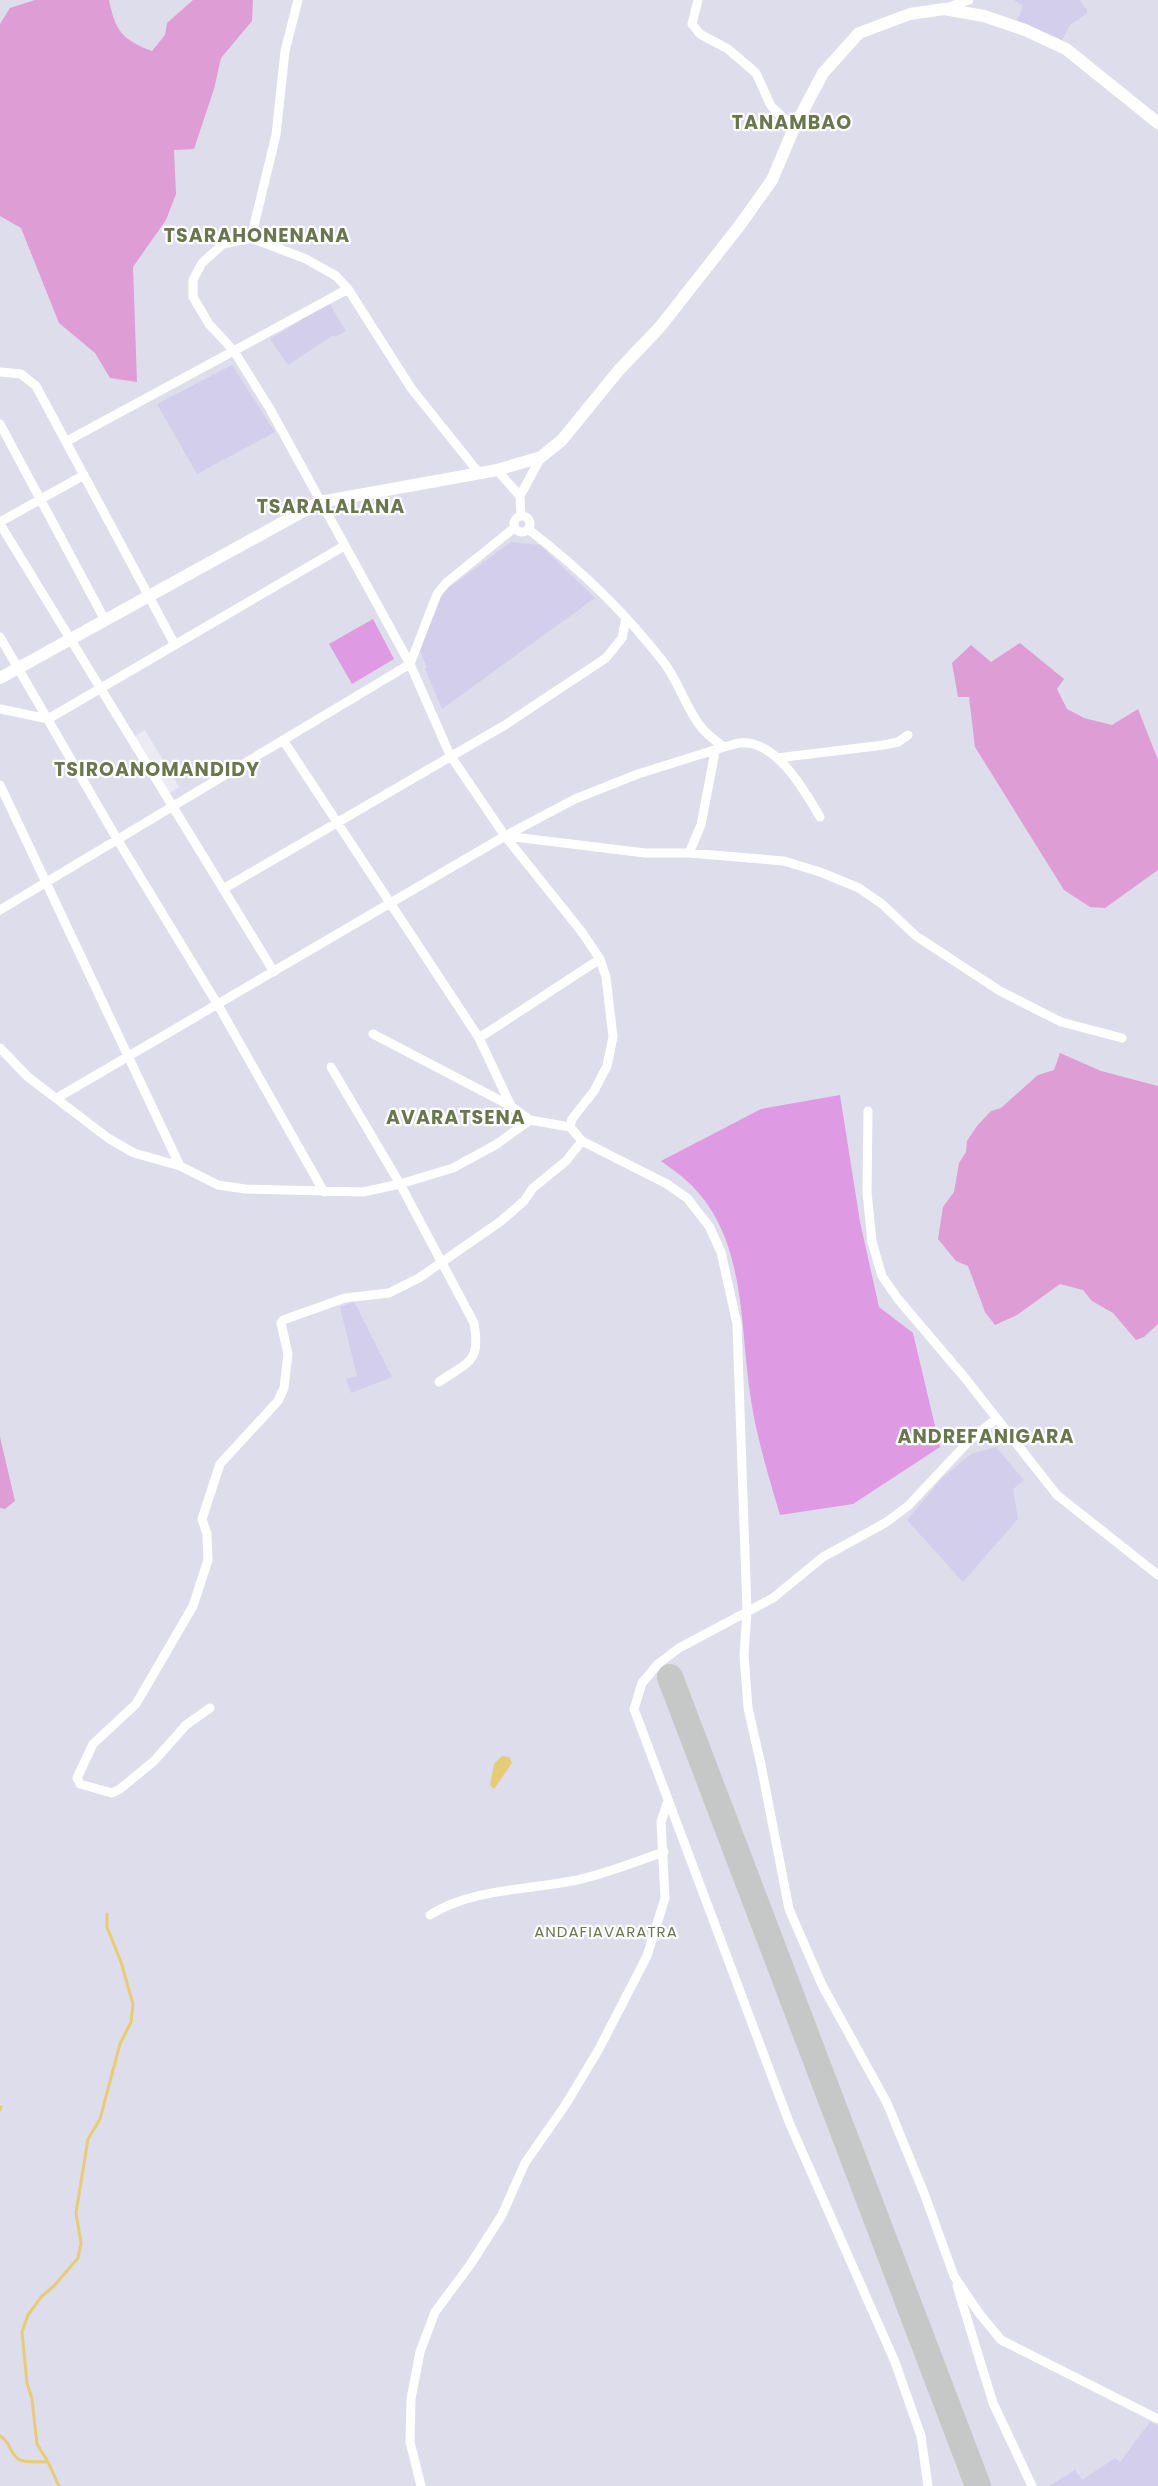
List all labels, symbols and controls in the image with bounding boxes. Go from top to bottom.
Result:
district label: TANAMBAO [732,109,852,136]
district label: TSARAHONENANA [164,222,350,249]
district label: TSARALALANA [257,493,405,520]
district label: TSIROANOMANDIDY [54,756,260,783]
district label: AVARATSENA [386,1104,526,1131]
district label: ANDREFANIGARA [898,1423,1074,1450]
district label: ANDAFIAVARATRA [534,1921,678,1942]

